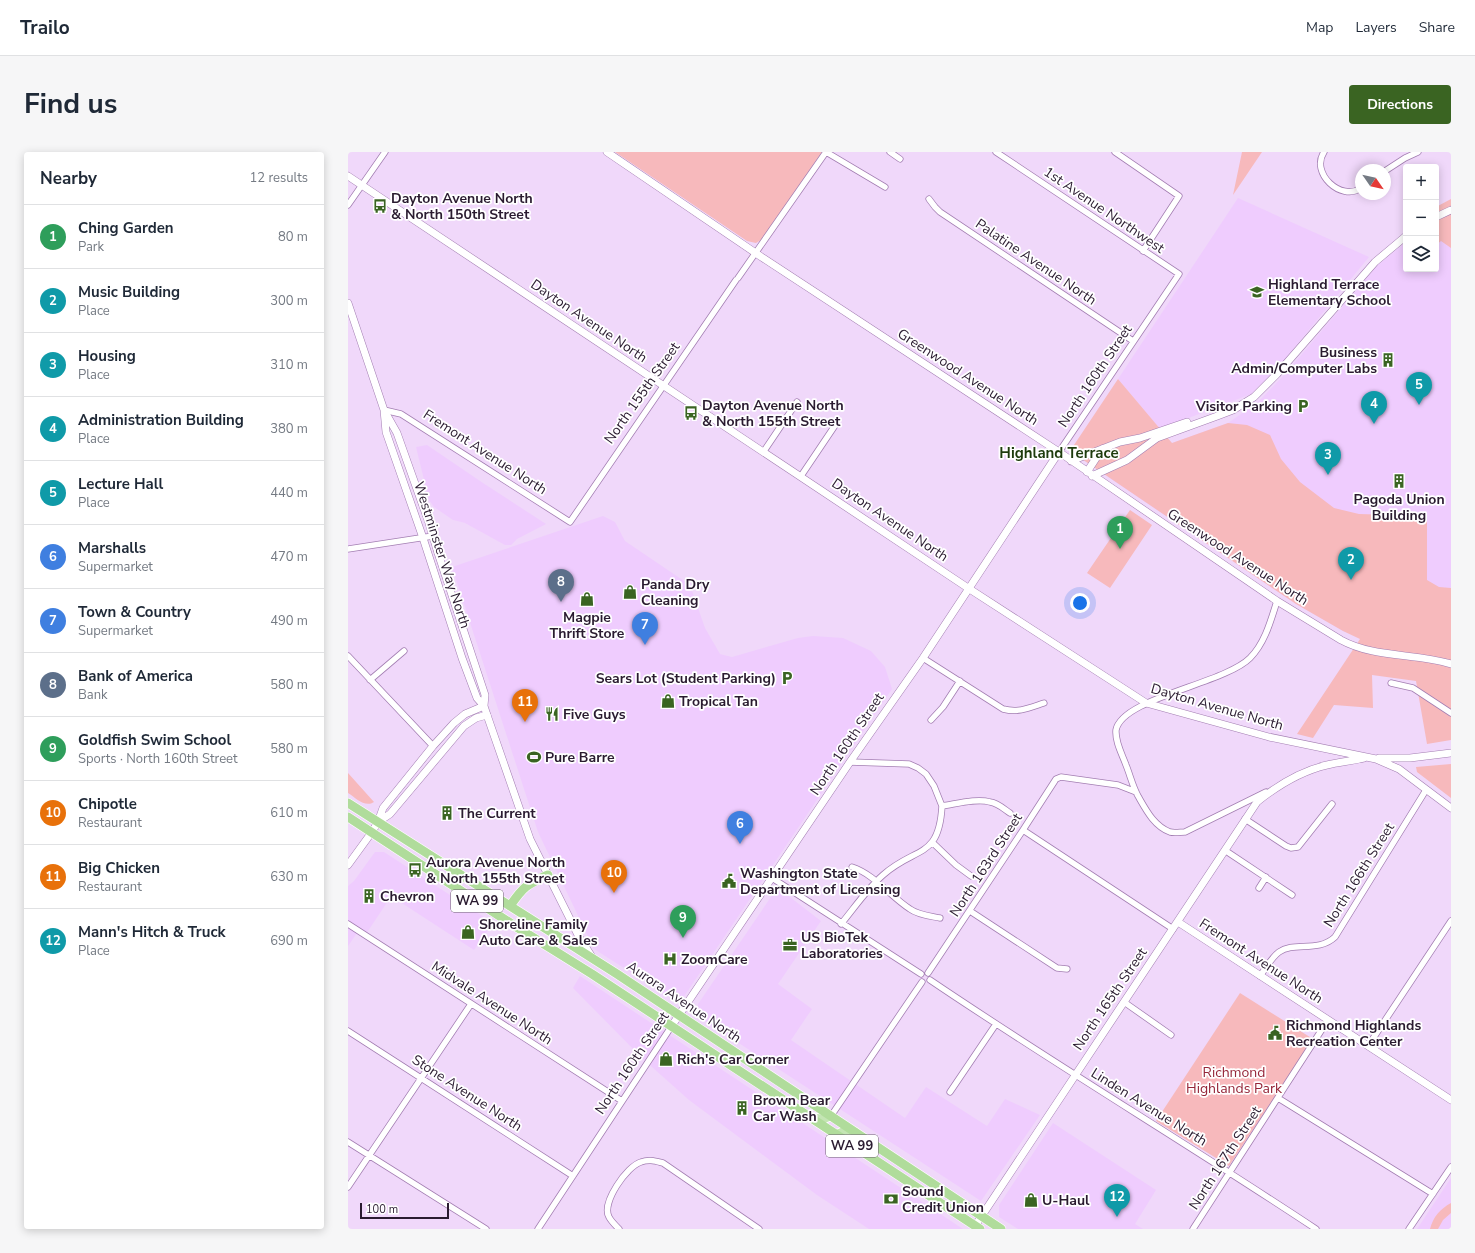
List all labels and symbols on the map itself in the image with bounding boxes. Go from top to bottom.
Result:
street label: 1st Avenue Northwest [1040,162,1168,258]
north arrow [1355,164,1391,200]
place label: Dayton Avenue North & North 150th Street [391,189,533,224]
bus stop icon: Dayton Avenue North & North 150th Street [372,198,388,214]
street label: Palatine Avenue North [972,214,1100,310]
street label: Dayton Avenue North [527,275,651,367]
place label: Highland Terrace Elementary School [1268,275,1391,310]
school or university icon: Highland Terrace Elementary School [1249,284,1265,300]
street label: North 160th Street [1054,321,1136,431]
street label: Greenwood Avenue North [894,324,1042,430]
street label: North 155th Street [600,338,684,448]
place label: Business Admin/Computer Labs [1231,343,1377,378]
building icon: Business Admin/Computer Labs [1380,352,1396,368]
pin: 5 [1406,372,1432,405]
pin: 4 [1361,391,1387,424]
place label: Dayton Avenue North & North 155th Street [702,396,844,431]
place label: Visitor Parking [1195,397,1292,416]
parking icon: Visitor Parking [1295,398,1311,414]
street label: Fremont Avenue North [420,405,550,499]
bus stop icon: Dayton Avenue North & North 155th Street [683,405,699,421]
pin: 3 [1315,442,1341,475]
district label: Highland Terrace [999,443,1119,463]
building icon: Pagoda Union Building [1391,473,1407,489]
street label: Dayton Avenue North [828,474,952,566]
street label: Westminster Way North [409,479,475,631]
place label: Pagoda Union Building [1353,490,1445,525]
street label: Greenwood Avenue North [1164,504,1312,610]
pin: 1 [1107,516,1133,549]
pin: 2 [1338,547,1364,580]
pin: 8 [548,569,574,602]
place label: Panda Dry Cleaning [641,575,710,610]
shop icon: Panda Dry Cleaning [622,584,638,600]
shop icon: Magpie Thrift Store [579,591,595,607]
your location [1070,593,1090,613]
place label: Magpie Thrift Store [550,608,625,643]
pin: 7 [632,612,658,645]
place label: Sears Lot (Student Parking) [596,669,776,688]
parking icon: Sears Lot (Student Parking) [779,670,795,686]
street label: Dayton Avenue North [1149,679,1285,735]
pin: 11 [512,689,538,722]
street label: North 160th Street [806,689,888,799]
place label: Tropical Tan [679,692,758,711]
shop icon: Tropical Tan [660,693,676,709]
place label: Five Guys [563,705,626,724]
restaurant icon: Five Guys [544,706,560,722]
place label: Pure Barre [545,748,615,767]
sports icon: Pure Barre [526,749,542,765]
place label: The Current [458,804,536,823]
building icon: The Current [439,805,455,821]
street label: North 163rd Street [945,809,1027,921]
pin: 6 [727,811,753,844]
street label: North 166th Street [1319,819,1399,931]
place label: Aurora Avenue North & North 155th Street [426,853,565,888]
pin: 10 [601,860,627,893]
bus stop icon: Aurora Avenue North & North 155th Street [407,862,423,878]
place label: Washington State Department of Licensing [740,864,900,899]
public building icon: Washington State Department of Licensing [721,873,737,889]
place label: Chevron [380,887,434,906]
building icon: Chevron [361,888,377,904]
road number: WA 99 [451,890,503,912]
pin: 9 [670,905,696,938]
street label: Fremont Avenue North [1196,914,1326,1008]
place label: Shoreline Family Auto Care & Sales [479,915,598,950]
shop icon: Shoreline Family Auto Care & Sales [460,924,476,940]
place label: US BioTek Laboratories [801,928,883,963]
office icon: US BioTek Laboratories [782,937,798,953]
street label: North 165th Street [1069,944,1151,1054]
place label: ZoomCare [681,950,748,969]
hospital icon: ZoomCare [662,951,678,967]
street label: Midvale Avenue North [428,957,556,1049]
street label: Aurora Avenue North [623,957,745,1047]
street label: North 160th Street [591,1008,673,1118]
place label: Richmond Highlands Recreation Center [1286,1016,1421,1051]
public building icon: Richmond Highlands Recreation Center [1267,1025,1283,1041]
street label: Stone Avenue North [408,1050,526,1136]
place label: Rich's Car Corner [677,1050,789,1069]
shop icon: Rich's Car Corner [658,1051,674,1067]
park label: Richmond Highlands Park [1186,1063,1283,1098]
street label: Linden Avenue North [1087,1064,1211,1150]
place label: Brown Bear Car Wash [753,1091,831,1126]
building icon: Brown Bear Car Wash [734,1100,750,1116]
street label: North 167th Street [1184,1102,1266,1213]
road number: WA 99 [826,1135,878,1157]
place label: Sound Credit Union [902,1182,984,1217]
pin: 12 [1104,1184,1130,1217]
bank icon: Sound Credit Union [883,1191,899,1207]
place label: U-Haul [1042,1191,1090,1210]
shop icon: U-Haul [1023,1192,1039,1208]
scale bar [360,1201,449,1220]

